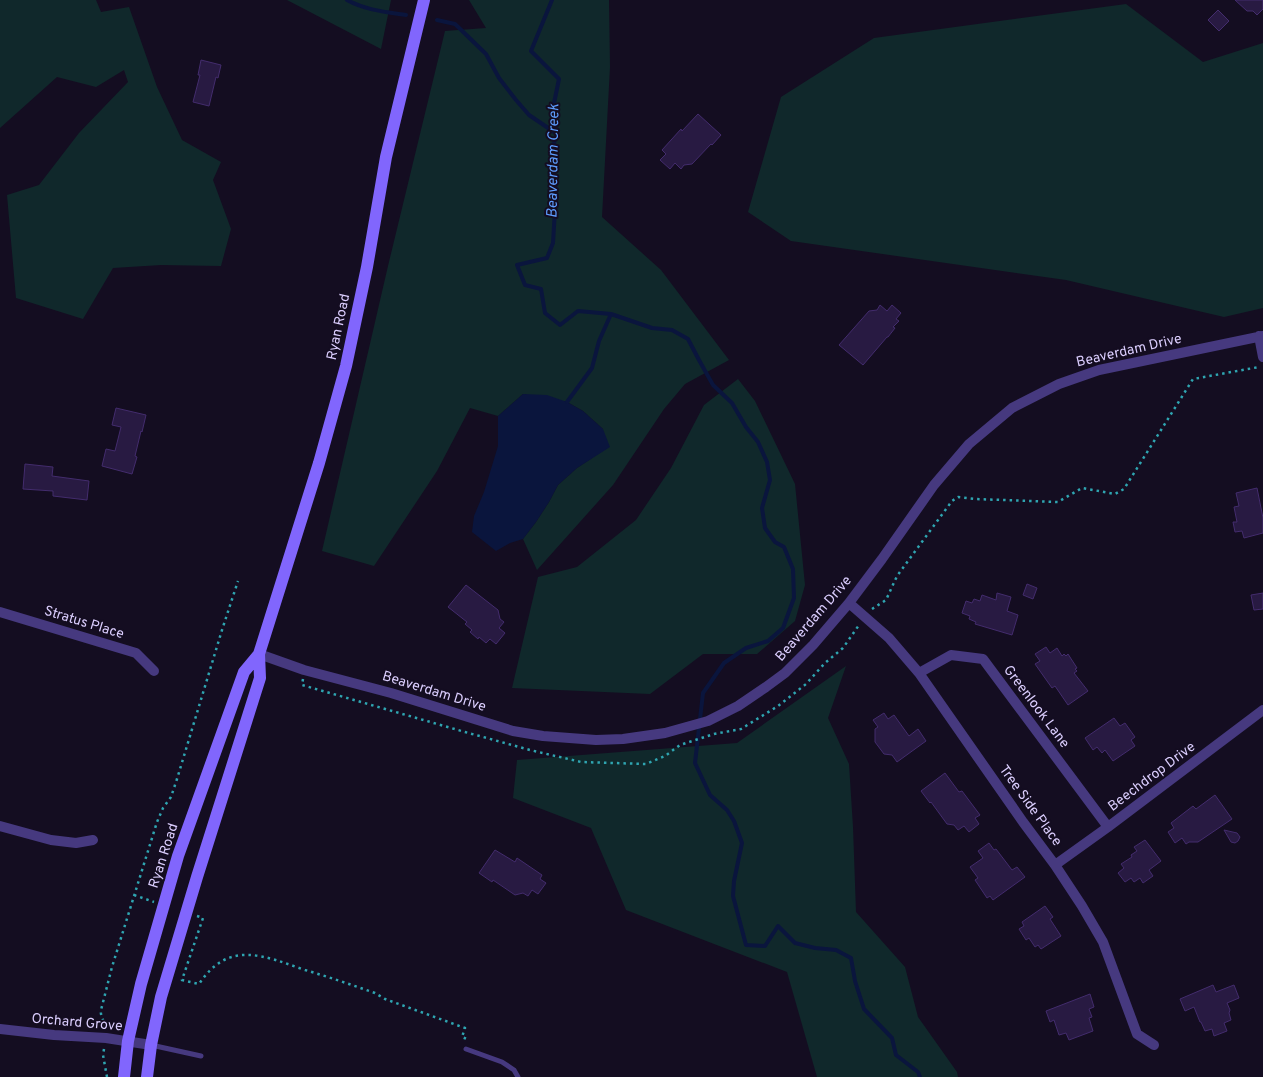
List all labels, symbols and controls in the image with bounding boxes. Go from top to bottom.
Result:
water label: Beaverdam Creek [544,103,565,218]
street label: Ryan Road [324,292,354,362]
street label: Beaverdam Drive [1075,331,1183,371]
street label: Beaverdam Drive [772,573,856,665]
street label: Stratus Place [42,603,126,643]
street label: Greenlook Lane [999,662,1073,752]
street label: Beaverdam Drive [380,668,488,716]
street label: Beechdrop Drive [1105,739,1199,815]
street label: Tree Side Place [995,762,1065,850]
street label: Ryan Road [146,821,182,891]
street label: Orchard Grove [31,1011,123,1035]

